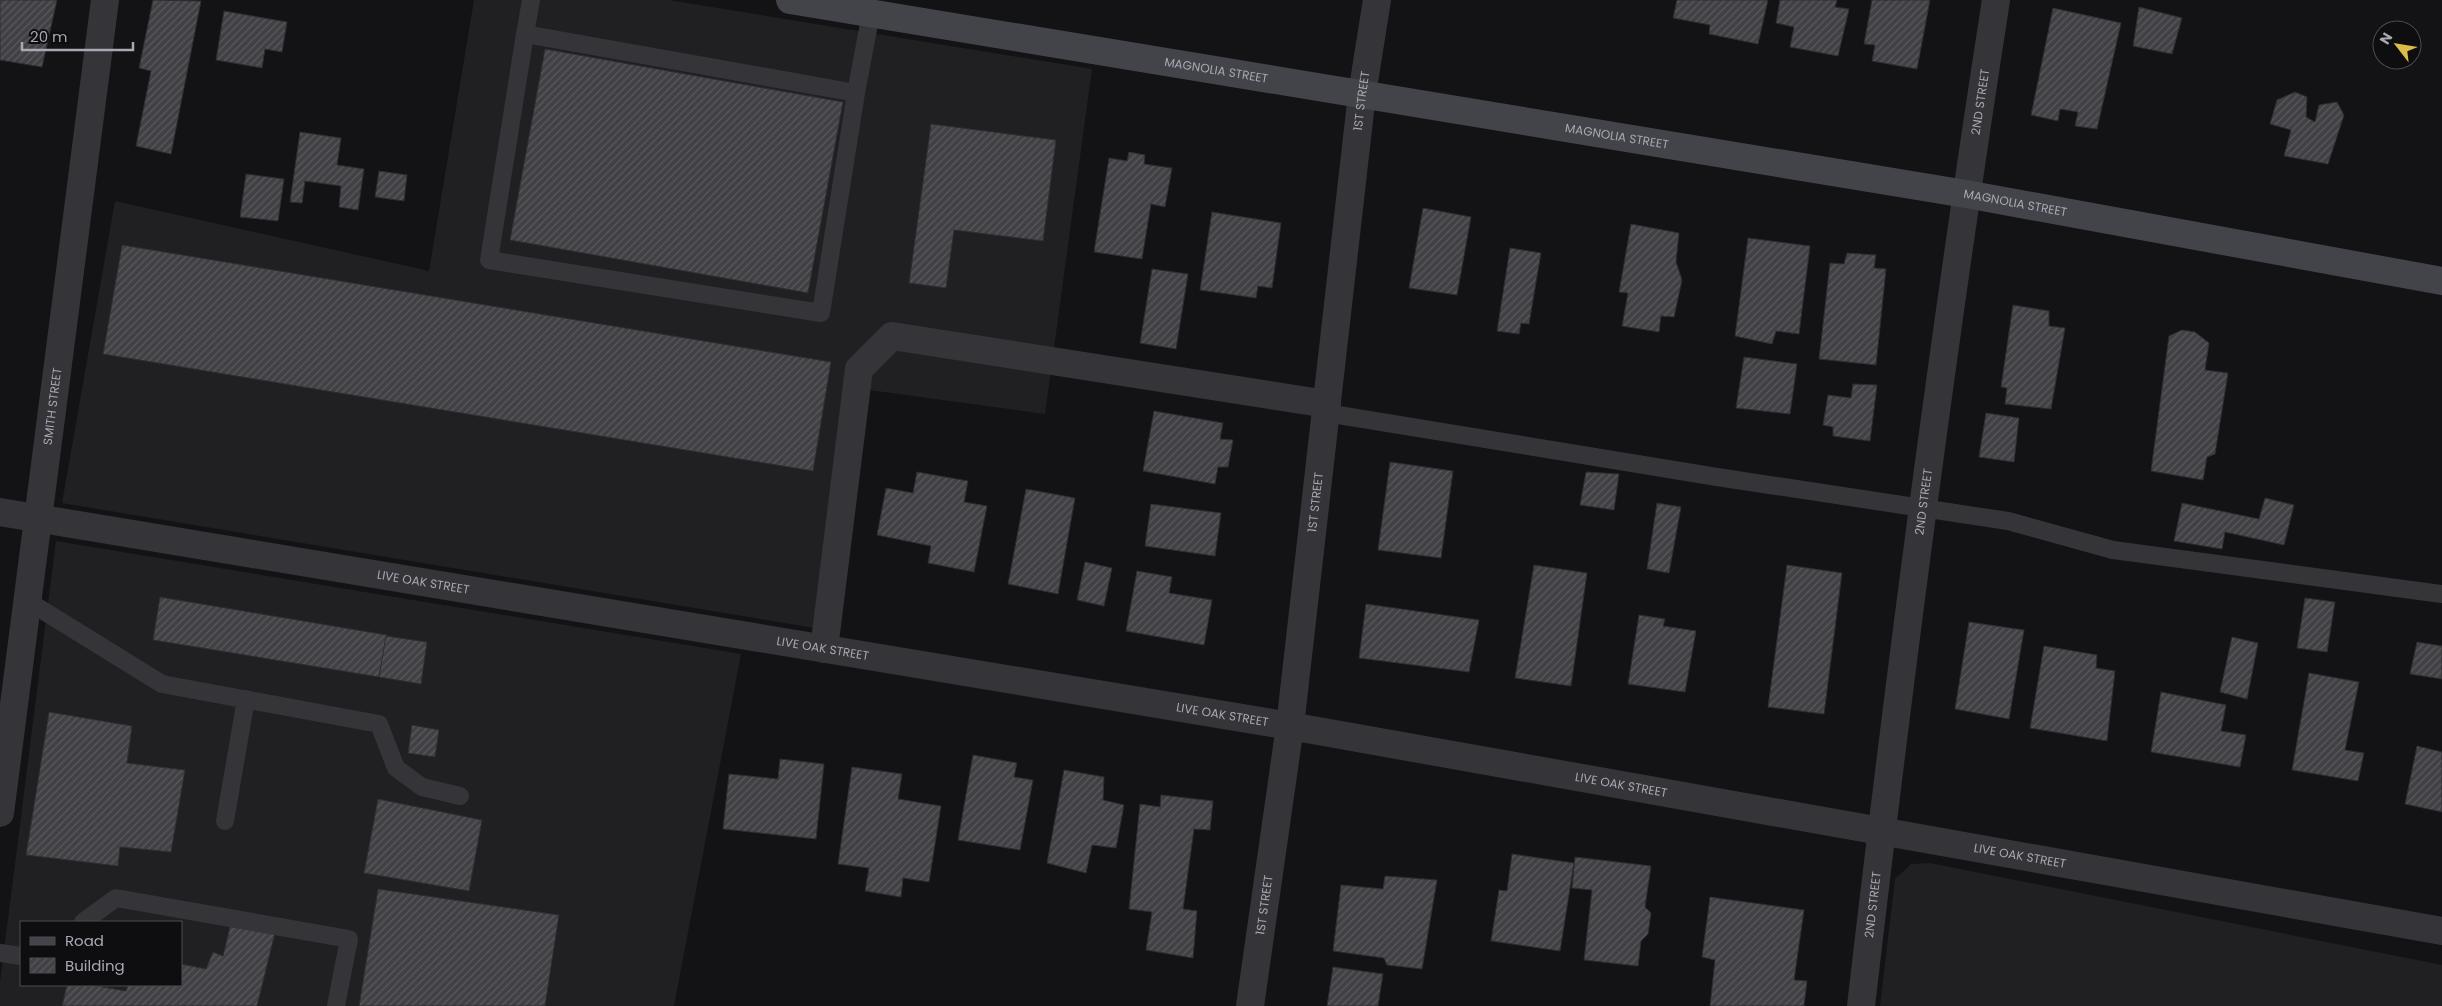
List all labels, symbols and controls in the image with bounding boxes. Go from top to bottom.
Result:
scale bar [22,20,134,52]
north arrow [2372,20,2422,70]
text: 20 m [30,26,68,47]
text: N [2375,29,2397,48]
street label: MAGNOLIA STREET [1163,53,1270,87]
street label: 2ND STREET [1967,67,1993,136]
street label: 1ST STREET [1349,69,1374,132]
street label: MAGNOLIA STREET [1564,119,1670,153]
street label: MAGNOLIA STREET [1962,185,2069,220]
street label: SMITH STREET [39,366,66,446]
street label: 2ND STREET [1910,467,1936,536]
street label: 1ST STREET [1303,471,1327,533]
street label: LIVE OAK STREET [376,566,471,598]
street label: LIVE OAK STREET [775,632,871,664]
street label: LIVE OAK STREET [1175,698,1270,730]
street label: LIVE OAK STREET [1574,768,1669,801]
street label: LIVE OAK STREET [1973,839,2068,872]
street label: 2ND STREET [1860,870,1885,939]
street label: 1ST STREET [1251,873,1277,936]
legend [20,921,182,986]
text: Road [65,930,104,951]
text: Building [65,955,125,976]

